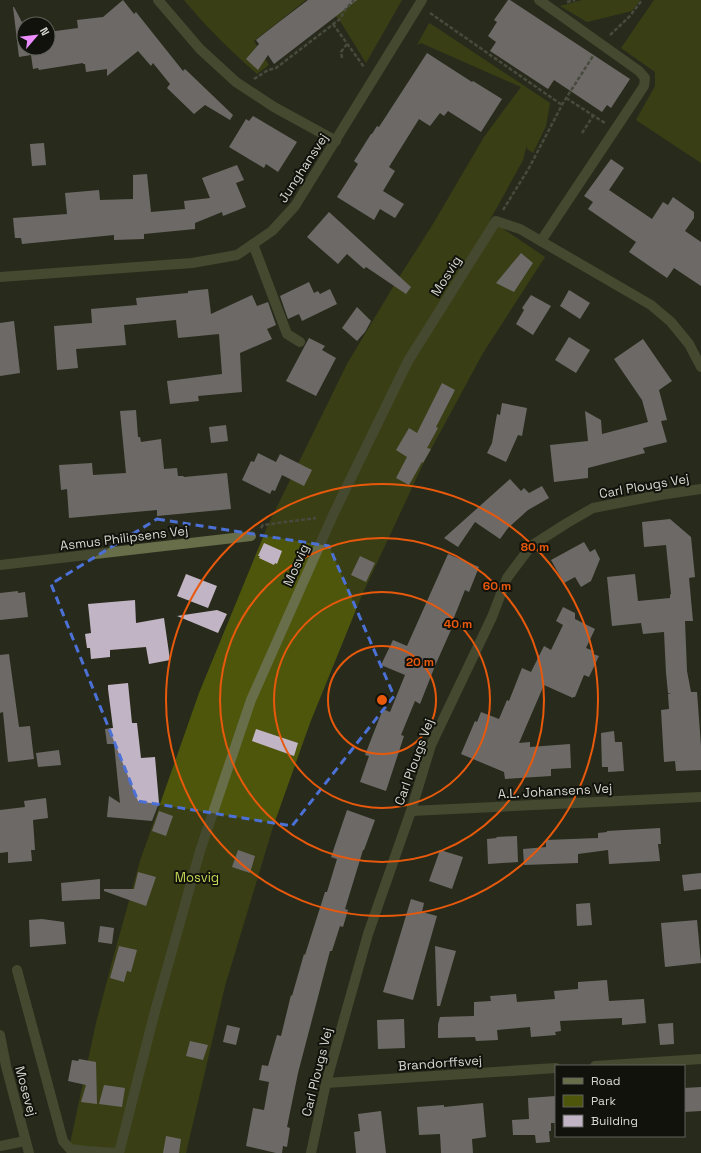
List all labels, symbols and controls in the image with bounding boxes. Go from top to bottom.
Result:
north arrow [16,16,56,56]
text: N [37,25,53,38]
street label: Junghansvej [274,130,332,206]
street label: Mosvig [427,253,465,299]
street label: Carl Plougs Vej [598,470,690,502]
street label: Asmus Philipsens Vej [59,522,189,554]
text: 80 m [521,539,549,555]
street label: Mosvig [279,541,313,589]
text: 60 m [483,578,511,594]
text: 40 m [444,616,472,632]
text: 20 m [406,654,434,670]
centre of rings [375,693,389,707]
street label: Carl Plougs Vej [390,716,438,808]
street label: A.L. Johansens Vej [497,780,613,802]
park label: Mosvig [175,869,219,886]
street label: Carl Plougs Vej [298,1026,336,1118]
street label: Brandorffsvej [397,1052,483,1074]
street label: Mosevej [11,1064,41,1118]
legend [555,1065,685,1137]
text: Road [591,1073,620,1089]
text: Park [591,1093,616,1109]
text: Building [591,1113,638,1129]

